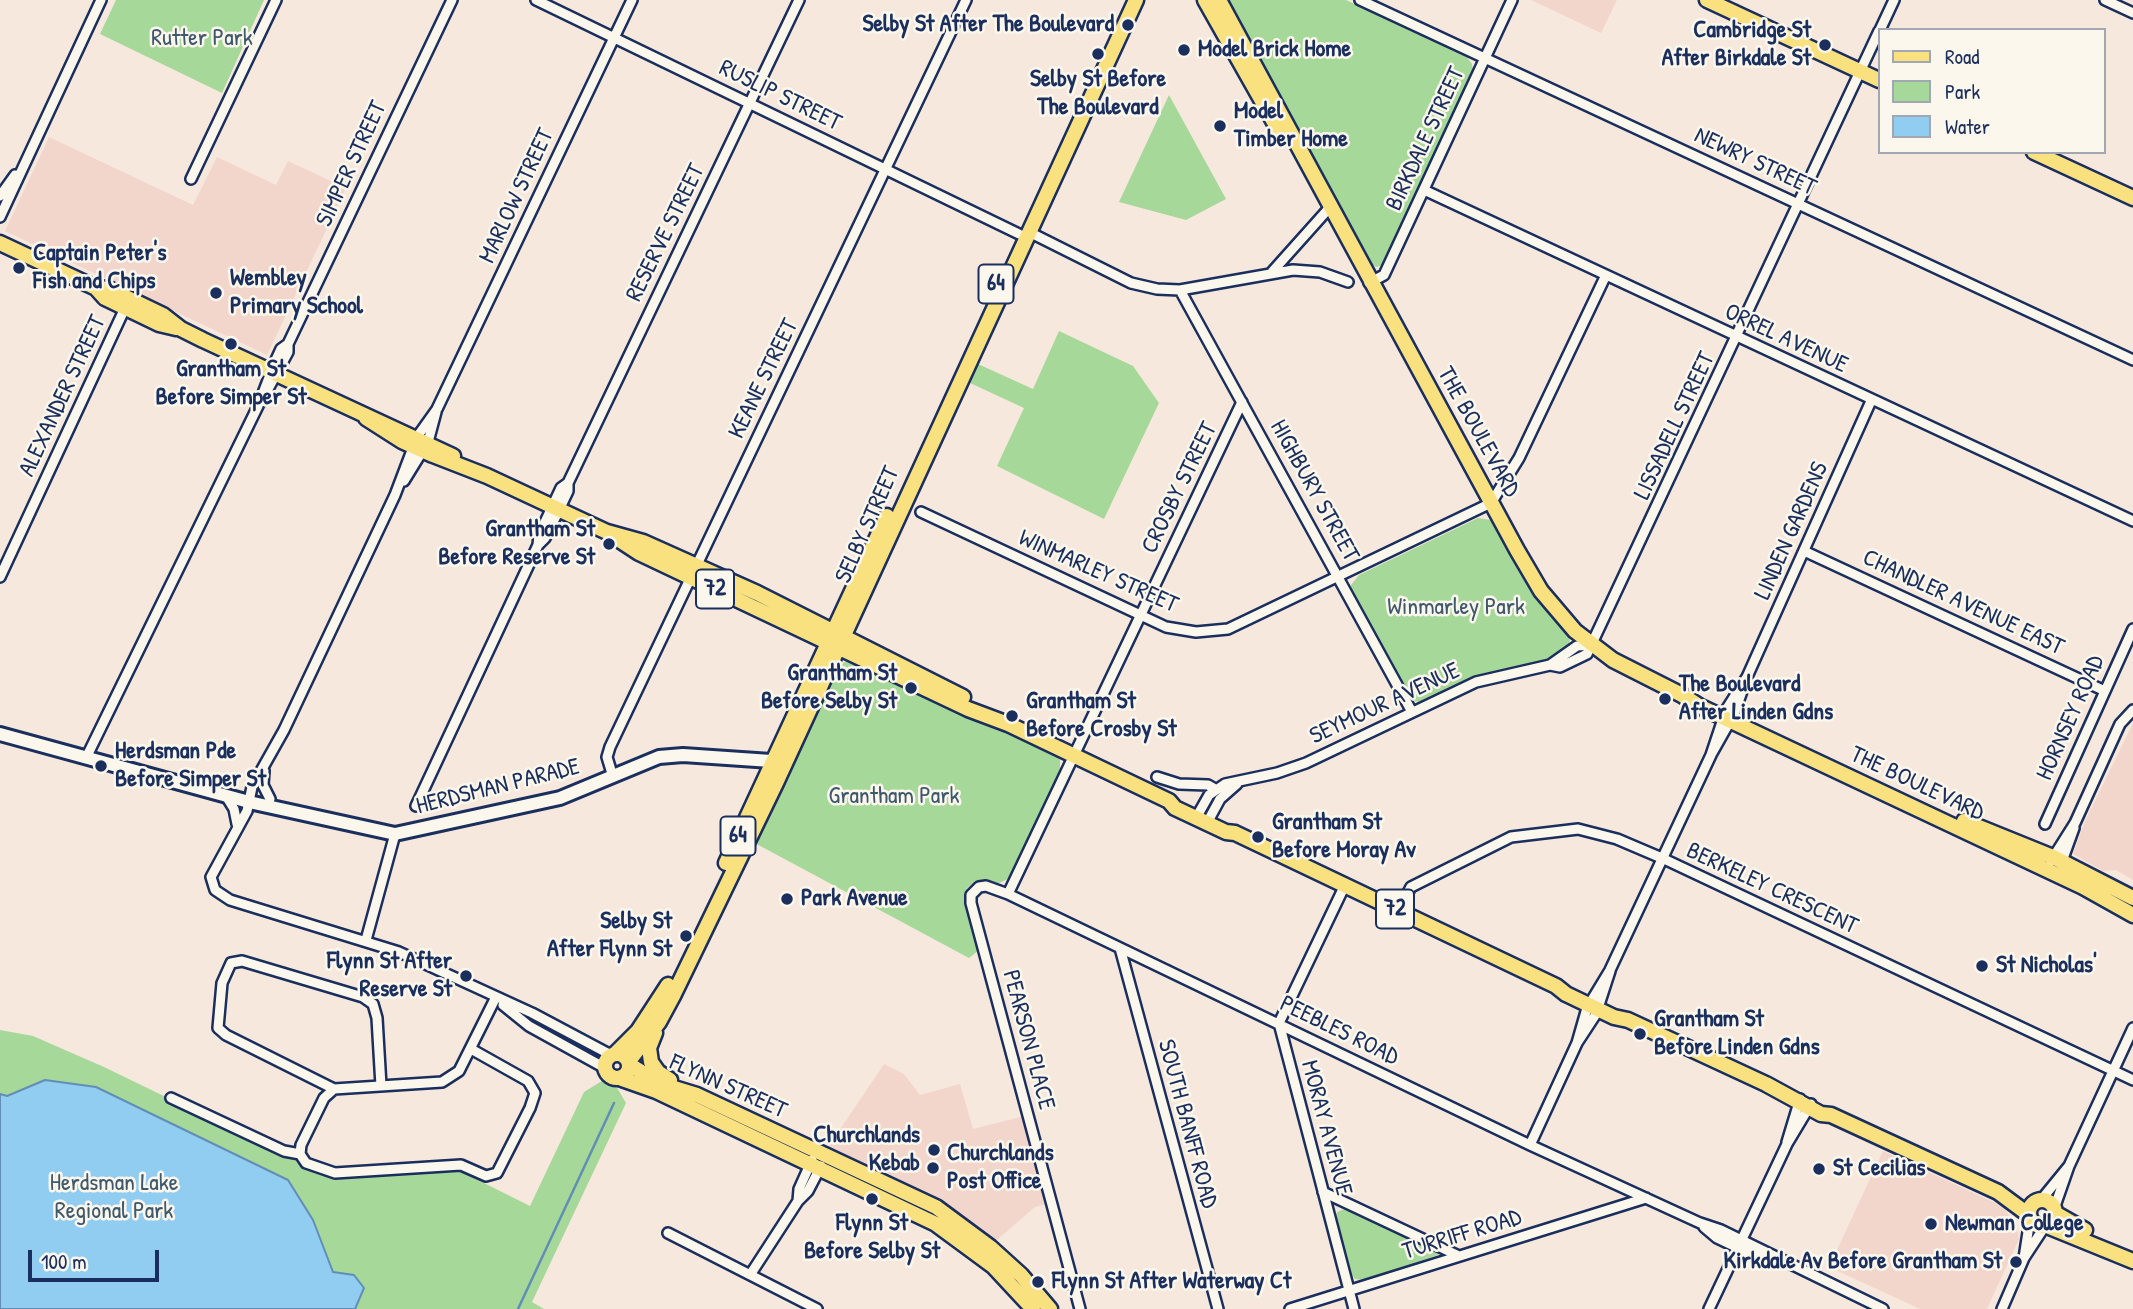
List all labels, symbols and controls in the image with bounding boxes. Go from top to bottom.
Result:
place label: Selby St After The Boulevard [862,11,1114,39]
marker: Selby St After The Boulevard [1120,17,1136,33]
place label: Cambridge St After Birkdale St [1662,17,1811,73]
park label: Rutter Park [151,25,253,53]
legend [1878,28,2105,154]
place label: Model Brick Home [1198,36,1351,64]
marker: Cambridge St After Birkdale St [1817,37,1833,53]
marker: Model Brick Home [1176,42,1192,58]
text: Road [1945,42,1979,71]
marker: Selby St Before The Boulevard [1090,46,1106,62]
street label: RUSLIP STREET [714,54,846,138]
street label: BIRKDALE STREET [1380,63,1472,215]
place label: Selby St Before The Boulevard [1030,66,1166,122]
text: Park [1945,77,1980,106]
street label: SIMPER STREET [310,97,394,231]
place label: Model Timber Home [1234,98,1348,154]
text: Water [1945,112,1990,141]
marker: Model Timber Home [1212,118,1228,134]
street label: NEWRY STREET [1690,121,1820,203]
street label: MARLOW STREET [473,124,561,268]
street label: RESERVE STREET [620,160,712,306]
place label: Captain Peter's Fish and Chips [33,240,167,296]
marker: Captain Peter's Fish and Chips [11,260,27,276]
road number: 64 [978,264,1014,304]
place label: Wembley Primary School [230,265,363,321]
marker: Wembley Primary School [208,285,224,301]
street label: ORREL AVENUE [1720,298,1852,380]
street label: ALEXANDER STREET [13,311,113,481]
street label: KEANE STREET [723,315,805,443]
marker: Grantham St Before Simper St [223,336,239,352]
street label: LISSADELL STREET [1628,348,1722,504]
place label: Grantham St Before Simper St [156,356,306,412]
street label: THE BOULEVARD [1430,362,1526,502]
street label: HIGHBURY STREET [1263,415,1365,567]
street label: CROSBY STREET [1136,418,1224,558]
street label: LINDEN GARDENS [1749,458,1835,604]
street label: SELBY STREET [830,462,906,588]
place label: Grantham St Before Reserve St [438,516,595,572]
street label: WINMARLEY STREET [1014,524,1182,620]
marker: Grantham St Before Reserve St [601,536,617,552]
street label: CHANDLER AVENUE EAST [1858,544,2068,662]
road number: 72 [696,569,734,608]
park label: Winmarley Park [1387,594,1525,622]
street label: HORNSEY ROAD [2031,651,2111,785]
street label: SEYMOUR AVENUE [1306,657,1464,751]
place label: Grantham St Before Selby St [761,660,897,716]
place label: The Boulevard After Linden Gdns [1679,671,1833,727]
marker: Grantham St Before Selby St [903,680,919,696]
place label: Grantham St Before Crosby St [1026,688,1176,744]
marker: The Boulevard After Linden Gdns [1657,691,1673,707]
marker: Grantham St Before Crosby St [1004,708,1020,724]
place label: Herdsman Pde Before Simper St [115,738,266,794]
street label: THE BOULEVARD [1846,740,1988,828]
street label: HERDSMAN PARADE [413,753,583,821]
marker: Herdsman Pde Before Simper St [93,758,109,774]
park label: Grantham Park [829,783,959,811]
place label: Grantham St Before Moray Av [1272,809,1416,865]
road number: 64 [720,816,756,856]
marker: Grantham St Before Moray Av [1250,829,1266,845]
street label: BERKELEY CRESCENT [1682,837,1862,941]
place label: Park Avenue [801,885,908,913]
road number: 72 [1376,890,1414,928]
marker: Park Avenue [779,891,795,907]
place label: Selby St After Flynn St [547,908,672,964]
marker: Selby St After Flynn St [678,928,694,944]
place label: Flynn St After Reserve St [327,948,452,1004]
place label: St Nicholas' [1996,952,2097,980]
marker: St Nicholas' [1974,958,1990,974]
street label: PEARSON PLACE [996,967,1060,1113]
marker: Flynn St After Reserve St [458,968,474,984]
street label: PEEBLES ROAD [1275,990,1403,1072]
place label: Grantham St Before Linden Gdns [1654,1006,1820,1062]
marker: Grantham St Before Linden Gdns [1632,1026,1648,1042]
street label: SOUTH BANFF ROAD [1151,1037,1223,1211]
street label: FLYNN STREET [665,1048,791,1126]
street label: MORAY AVENUE [1294,1057,1358,1199]
place label: Churchlands Kebab [813,1122,920,1178]
place label: Churchlands Post Office [947,1140,1054,1196]
marker: Churchlands Kebab [926,1142,942,1158]
place label: St Cecilias [1833,1155,1926,1183]
marker: Churchlands Post Office [925,1160,941,1176]
marker: St Cecilias [1811,1161,1827,1177]
park label: Herdsman Lake Regional Park [50,1170,178,1226]
marker: Flynn St Before Selby St [864,1191,880,1207]
street label: TURRIFF ROAD [1399,1203,1525,1267]
place label: Flynn St Before Selby St [804,1210,940,1266]
place label: Newman College [1945,1210,2083,1238]
marker: Newman College [1923,1216,1939,1232]
scale bar [32,1236,163,1280]
text: 100 m [41,1247,87,1276]
place label: Kirkdale Av Before Grantham St [1724,1248,2002,1276]
marker: Kirkdale Av Before Grantham St [2008,1254,2024,1270]
place label: Flynn St After Waterway Ct [1052,1268,1291,1296]
marker: Flynn St After Waterway Ct [1030,1274,1046,1290]

